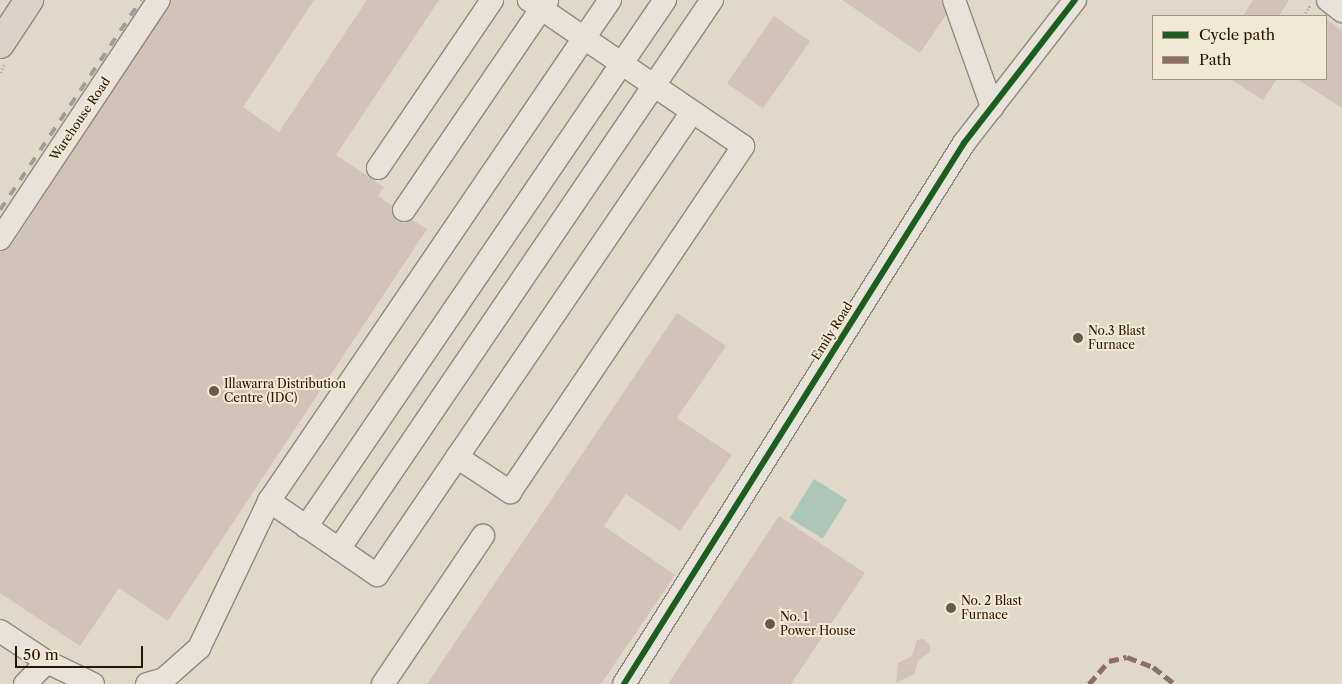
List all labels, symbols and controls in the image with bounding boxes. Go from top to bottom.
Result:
legend [1152,15,1327,80]
text: Cycle path [1199,25,1275,44]
text: Path [1199,50,1231,69]
street label: Warehouse Road [47,75,113,163]
street label: Emily Road [808,299,856,363]
place label: No.3 Blast Furnace [1088,324,1145,352]
marker: No.3 Blast Furnace [1072,332,1084,344]
place label: Illawarra Distribution Centre (IDC) [224,377,346,405]
marker: Illawarra Distribution Centre (IDC) [208,385,220,397]
place label: No. 2 Blast Furnace [961,594,1022,622]
marker: No. 2 Blast Furnace [945,602,957,614]
place label: No. 1 Power House [780,610,856,638]
marker: No. 1 Power House [764,618,776,630]
scale bar [18,636,145,668]
text: 50 m [23,645,59,664]

